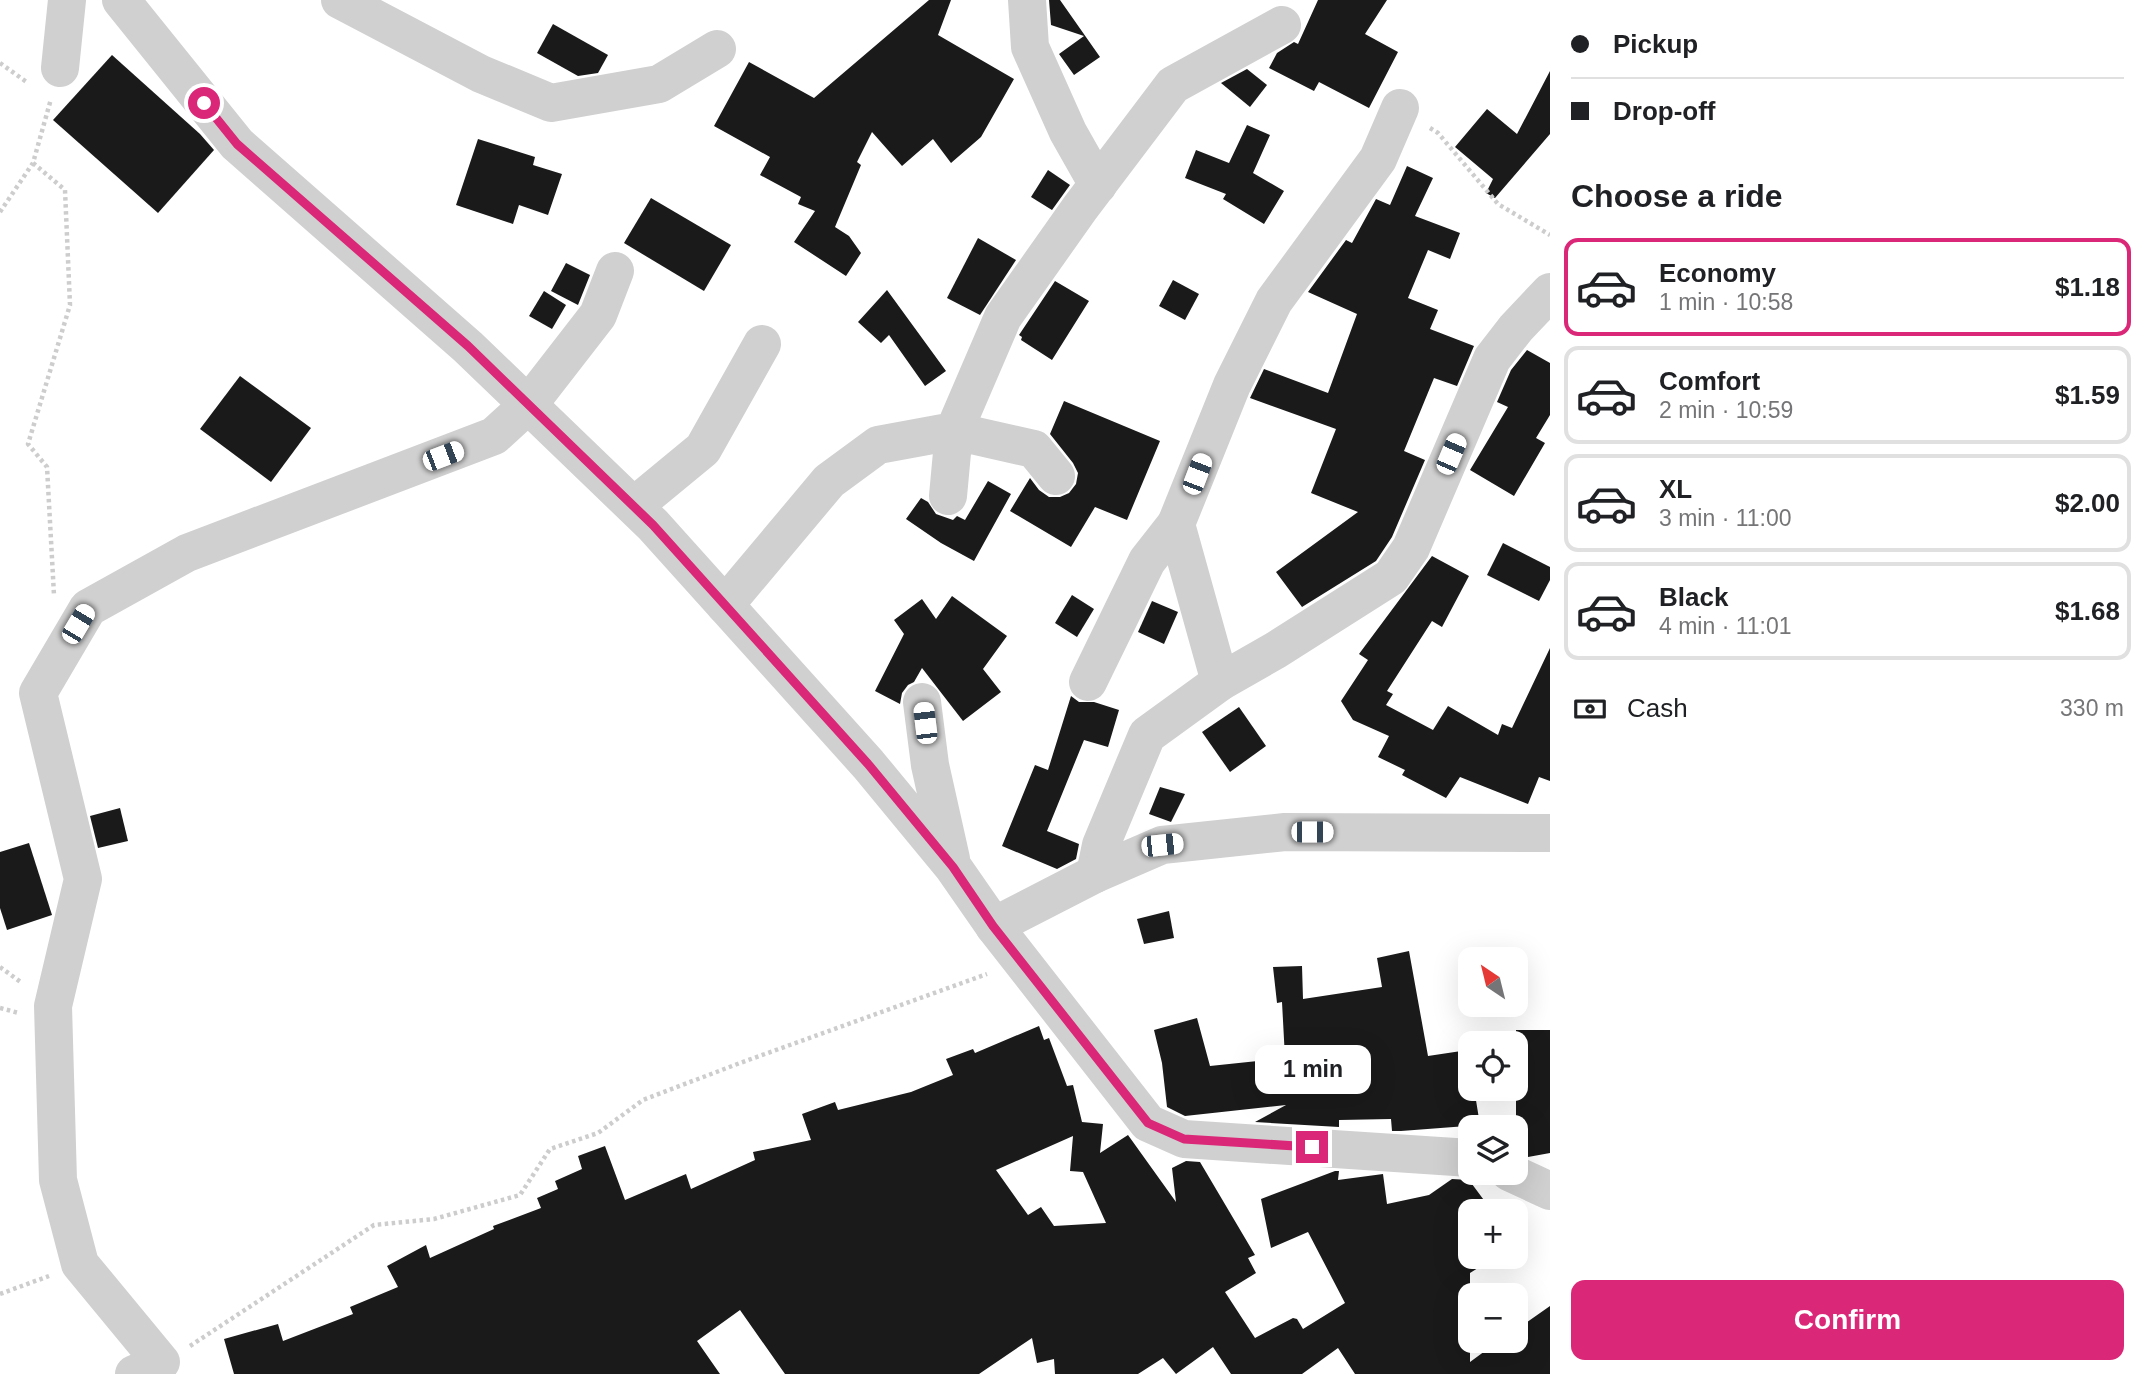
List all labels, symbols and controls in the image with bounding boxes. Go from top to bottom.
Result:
text: Pickup [1613,29,1698,59]
route start [188,87,220,119]
text: Drop-off [1613,96,1716,126]
text: Choose a ride [1571,178,1783,214]
icon: car [1575,256,1638,319]
text: Economy [1659,258,1776,288]
text: $1.18 [2055,272,2120,302]
text: 1 min · 10:58 [1659,289,1793,315]
icon: car [1575,364,1638,427]
text: Comfort [1659,366,1760,396]
text: $1.59 [2055,380,2120,410]
text: 2 min · 10:59 [1659,397,1793,423]
car [1434,431,1469,477]
car [420,439,467,473]
car [1180,451,1215,497]
icon: car [1575,472,1638,535]
text: XL [1659,474,1692,504]
text: $2.00 [2055,488,2120,518]
text: 3 min · 11:00 [1659,505,1792,531]
icon: car [1575,580,1638,643]
text: Black [1659,582,1728,612]
text: $1.68 [2055,596,2120,626]
car [59,601,98,647]
text: 4 min · 11:01 [1659,613,1792,639]
icon: cash [1571,690,1609,728]
text: Cash [1627,693,1688,723]
text: 330 m [2060,695,2124,721]
car [913,701,938,745]
car [1292,822,1334,843]
car [1141,832,1184,858]
north arrow [1458,947,1528,1017]
map controls [1458,947,1528,1353]
button: locate [1458,1031,1528,1101]
callout: 1 min [1254,1046,1370,1094]
text: 1 min [1283,1056,1343,1082]
button: layers [1458,1115,1528,1185]
route end [1296,1131,1328,1163]
button: + [1458,1199,1528,1269]
button: Confirm [1571,1280,2124,1360]
button: − [1458,1283,1528,1353]

